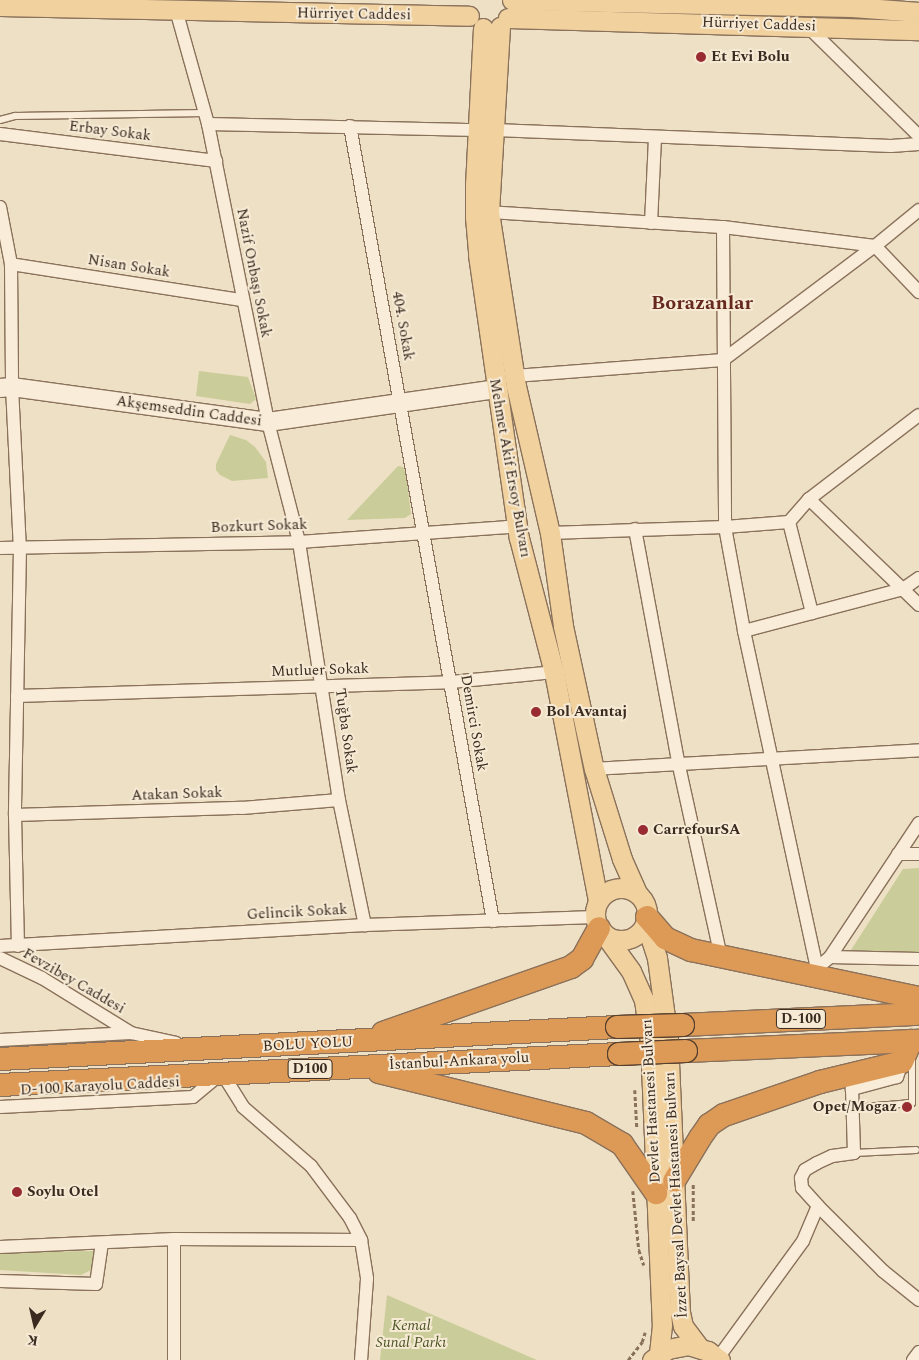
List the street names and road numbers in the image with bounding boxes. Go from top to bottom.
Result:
street label: Hürriyet Caddesi [297,4,411,24]
street label: Hürriyet Caddesi [702,13,816,35]
street label: Erbay Sokak [68,117,152,145]
street label: Nazif Onbaşı Sokak [233,207,275,339]
street label: Nisan Sokak [87,251,171,281]
street label: 404. Sokak [388,290,418,362]
street label: Mehmet Akif Ersoy Bulvarı [485,377,535,559]
street label: Akşemseddin Caddesi [115,392,263,430]
street label: Bozkurt Sokak [210,515,308,537]
street label: Mutluer Sokak [271,659,369,681]
street label: Demirci Sokak [457,673,491,773]
street label: Tuğba Sokak [331,687,361,775]
street label: Atakan Sokak [131,783,223,805]
street label: Gelincik Sokak [246,900,348,924]
street label: Fevzibey Caddesi [20,944,128,1018]
road number: D-100 [775,1008,827,1030]
street label: Devlet Hastanesi Bulvarı [638,1019,664,1183]
street label: BOLU YOLU [262,1033,354,1055]
street label: İstanbul-Ankara yolu [388,1048,530,1074]
road number: D100 [288,1058,332,1080]
street label: İzzet Baysal Devlet Hastanesi Bulvarı [661,1071,691,1319]
street label: D-100 Karayolu Caddesi [20,1073,180,1099]

